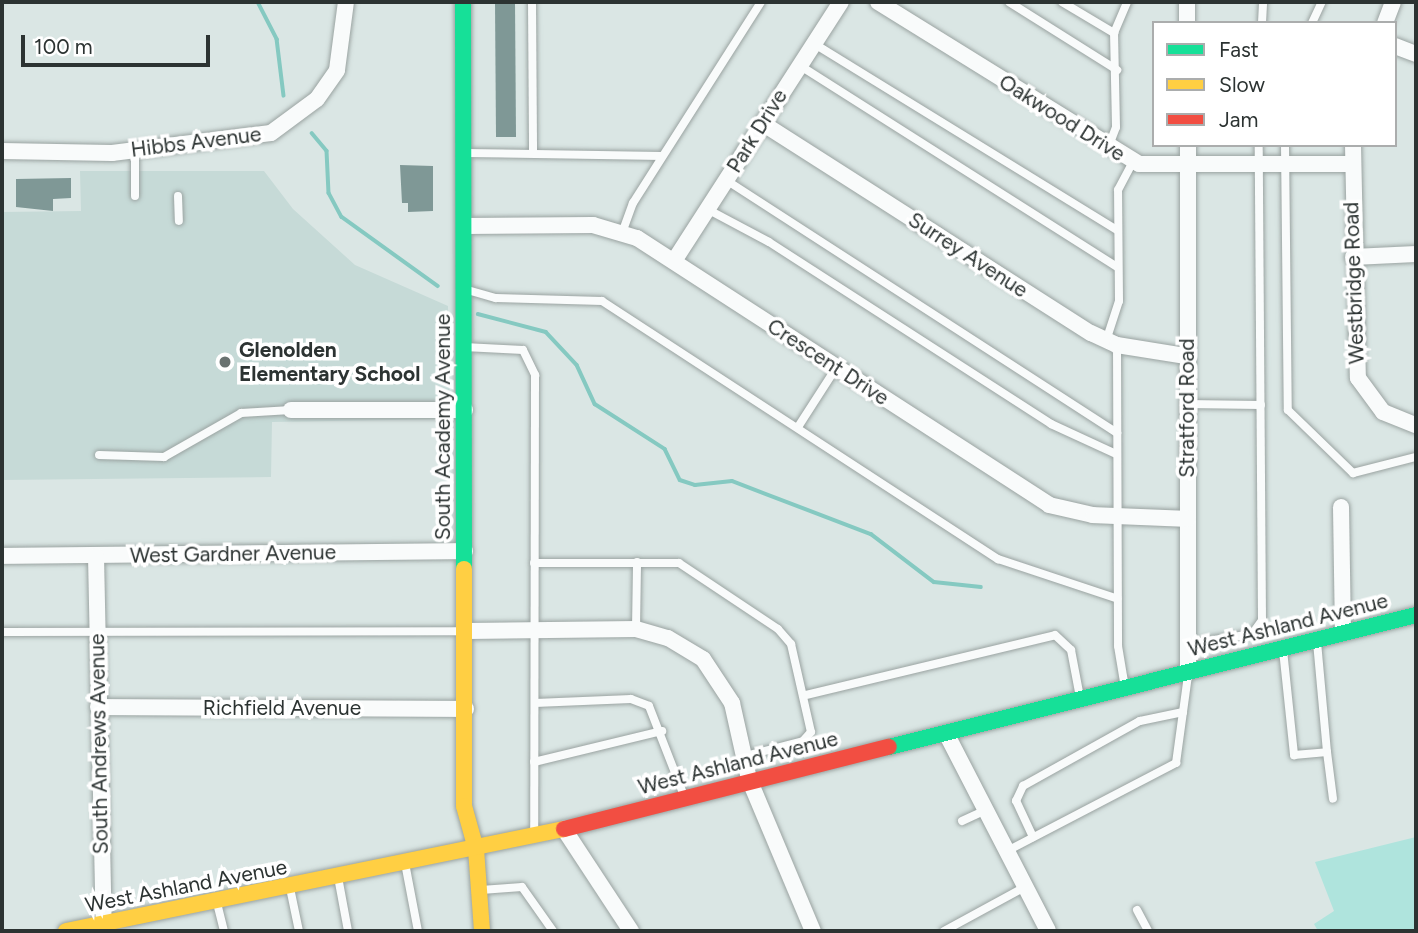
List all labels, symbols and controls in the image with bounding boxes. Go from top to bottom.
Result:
scale bar [24,21,214,65]
legend [1152,21,1397,147]
text: 100 m [34,34,93,59]
text: Fast [1219,37,1259,62]
street label: Oakwood Drive [994,69,1130,167]
text: Slow [1219,72,1265,97]
street label: Park Drive [721,85,793,177]
text: Jam [1219,107,1258,132]
street label: Hibbs Avenue [129,121,263,163]
street label: Westbridge Road [1339,201,1369,365]
street label: Surrey Avenue [904,207,1032,303]
street label: Crescent Drive [763,313,893,411]
street label: South Academy Avenue [430,314,456,540]
place label: Glenolden Elementary School [239,337,420,387]
street label: Stratford Road [1174,338,1200,478]
marker: Glenolden Elementary School [217,354,233,370]
street label: West Gardner Avenue [130,540,336,568]
street label: West Ashland Avenue [1186,588,1390,662]
street label: South Andrews Avenue [84,633,114,855]
street label: Richfield Avenue [203,695,361,721]
street label: West Ashland Avenue [636,726,840,800]
street label: West Ashland Avenue [83,854,289,918]

